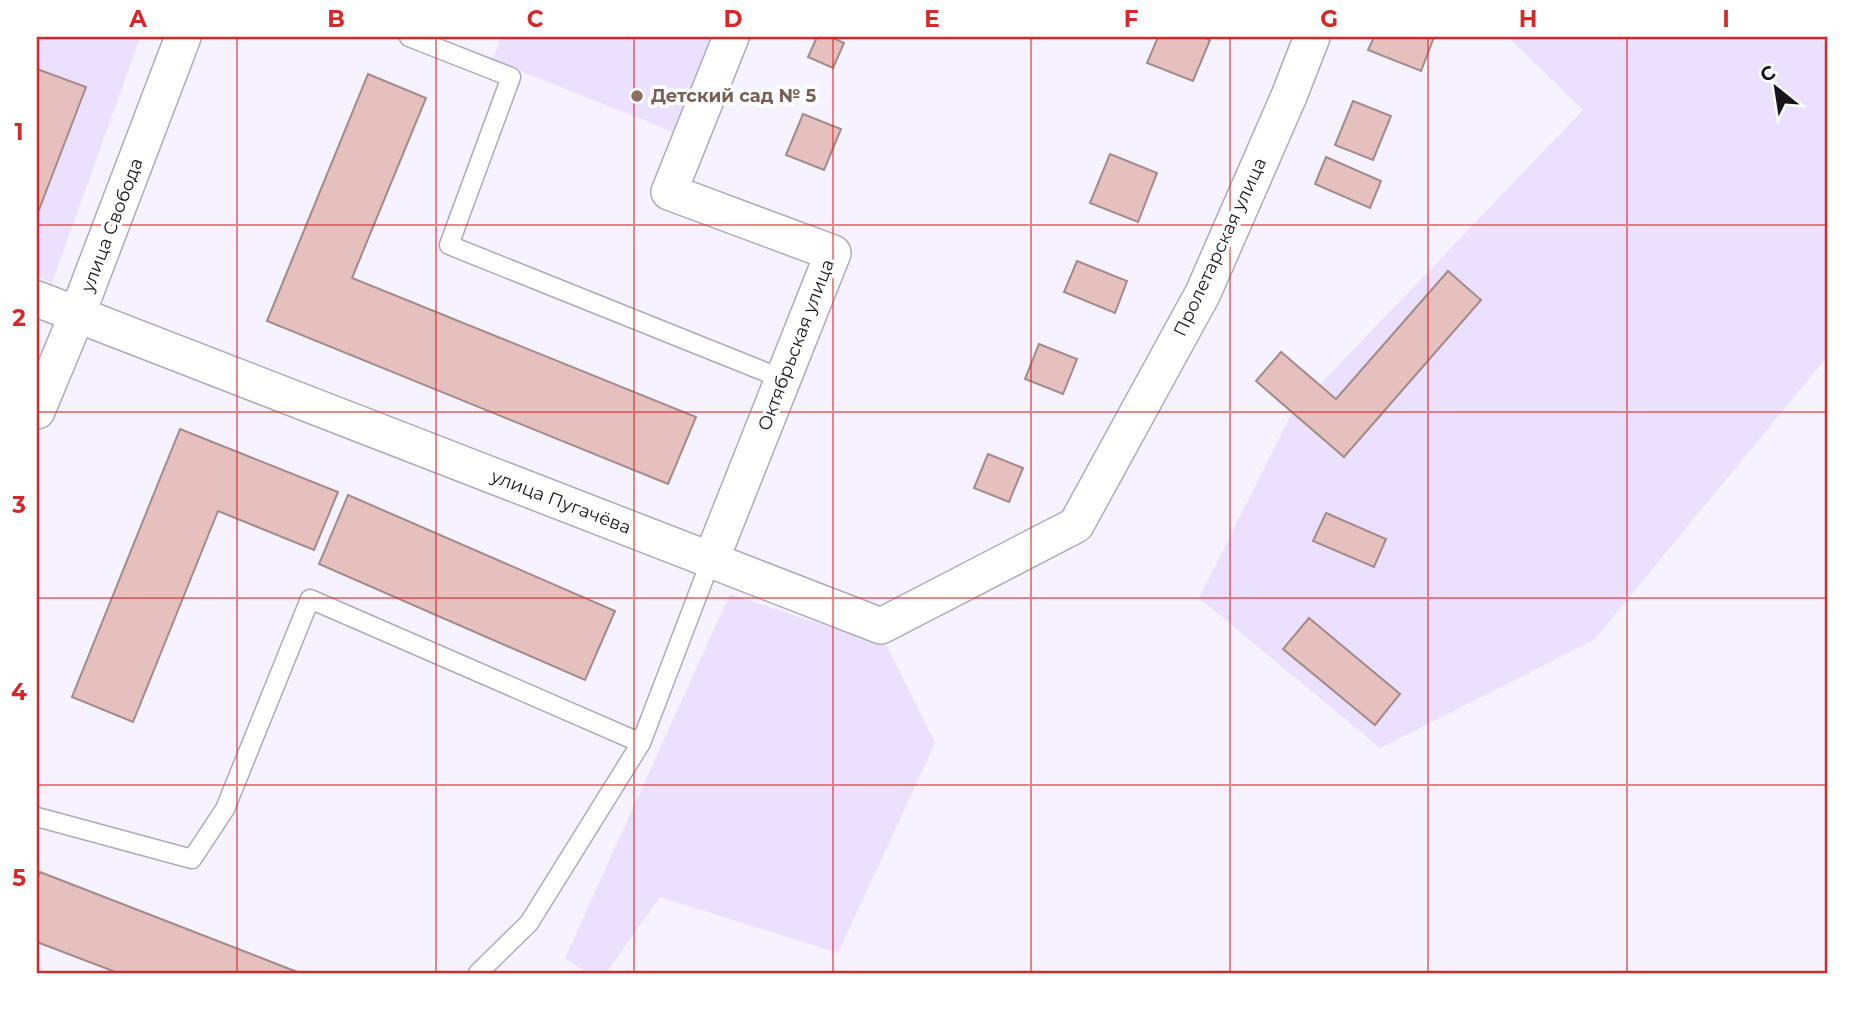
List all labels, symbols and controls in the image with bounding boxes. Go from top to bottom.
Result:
text: A [128,5,147,33]
text: B [327,5,345,33]
text: C [527,5,544,33]
text: D [724,5,743,33]
text: E [924,5,940,33]
text: F [1124,5,1139,33]
text: G [1320,5,1338,33]
text: H [1519,5,1537,33]
text: I [1722,5,1730,33]
north arrow [1742,52,1812,122]
text: С [1756,60,1780,87]
place label: Детский сад № 5 [651,85,816,107]
marker: Детский сад № 5 [629,88,645,104]
text: 1 [14,118,24,146]
street label: Пролетарская улица [1169,154,1271,340]
street label: улица Свобода [76,155,148,296]
street label: Октябрьская улица [753,256,839,434]
text: 2 [12,304,26,332]
street label: улица Пугачёва [487,465,634,539]
text: 3 [11,491,26,519]
text: 4 [11,678,27,706]
text: 5 [12,864,26,892]

